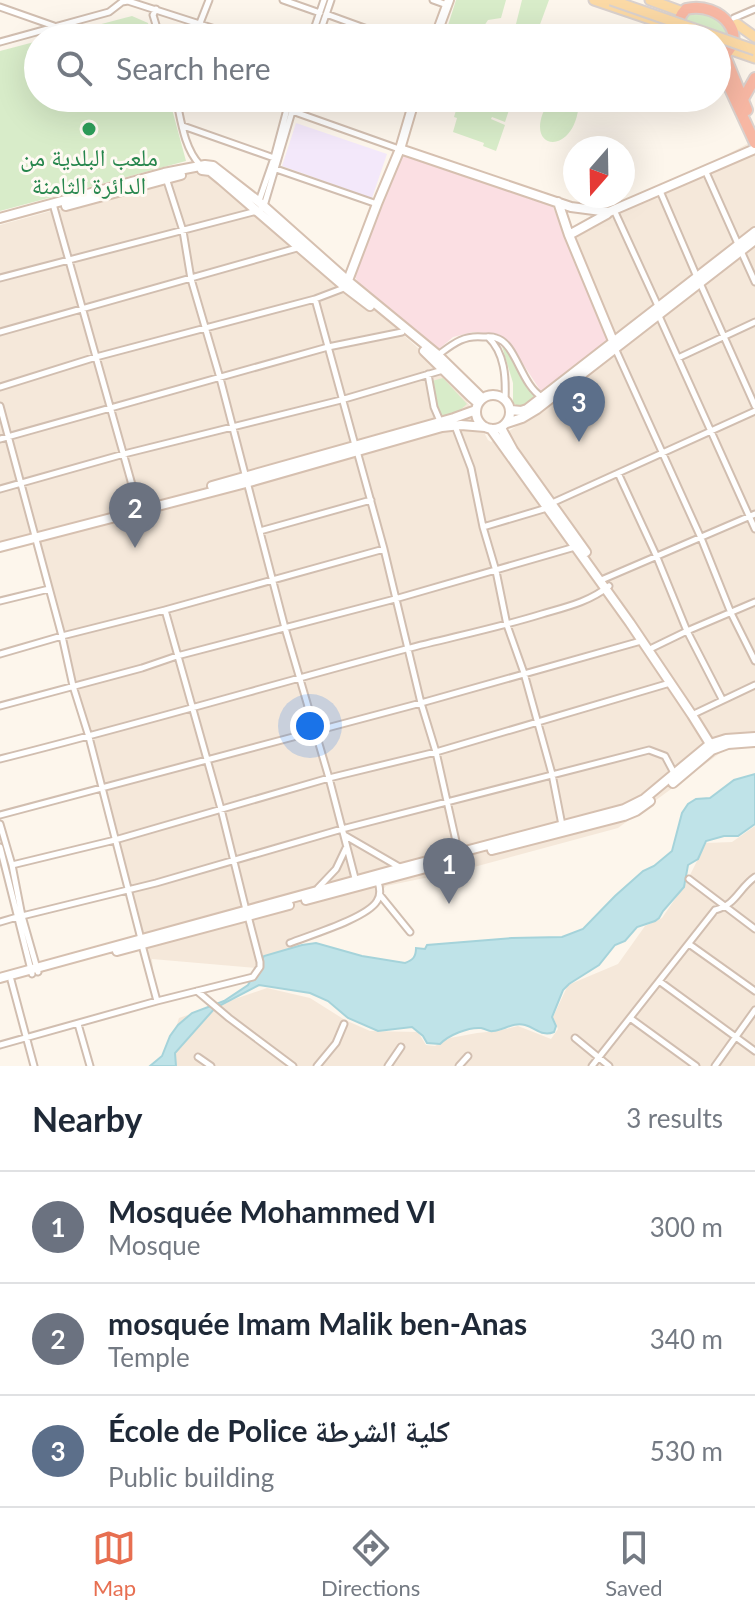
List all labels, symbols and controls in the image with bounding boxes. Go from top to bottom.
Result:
search box [24,24,731,112]
icon: search [52,46,96,90]
text: Search here [116,50,271,86]
marker: ملعب البلدية من الدائرة الثامنة [80,120,98,138]
north arrow [563,136,635,208]
place label: ملعب البلدية من الدائرة الثامنة [20,142,158,199]
pin: 3 [553,376,605,442]
pin: 2 [109,482,161,548]
your location [290,706,330,746]
pin: 1 [423,838,475,904]
text: Nearby [32,1098,143,1139]
text: 3 results [626,1102,723,1134]
text: Mosquée Mohammed VI [108,1193,436,1229]
text: 1 [50,1211,66,1243]
text: 300 m [650,1211,723,1243]
text: Mosque [108,1229,201,1261]
text: mosquée Imam Malik ben-Anas [108,1305,527,1341]
text: 2 [50,1323,66,1355]
text: 340 m [650,1323,723,1355]
text: Temple [108,1341,190,1373]
text: École de Police كلية الشرطة [108,1412,450,1448]
text: 3 [50,1435,66,1467]
text: 530 m [650,1435,723,1467]
text: Public building [108,1461,274,1493]
tab: Map [92,1526,136,1601]
tab: Directions [321,1526,420,1601]
tab: Saved [605,1526,663,1601]

